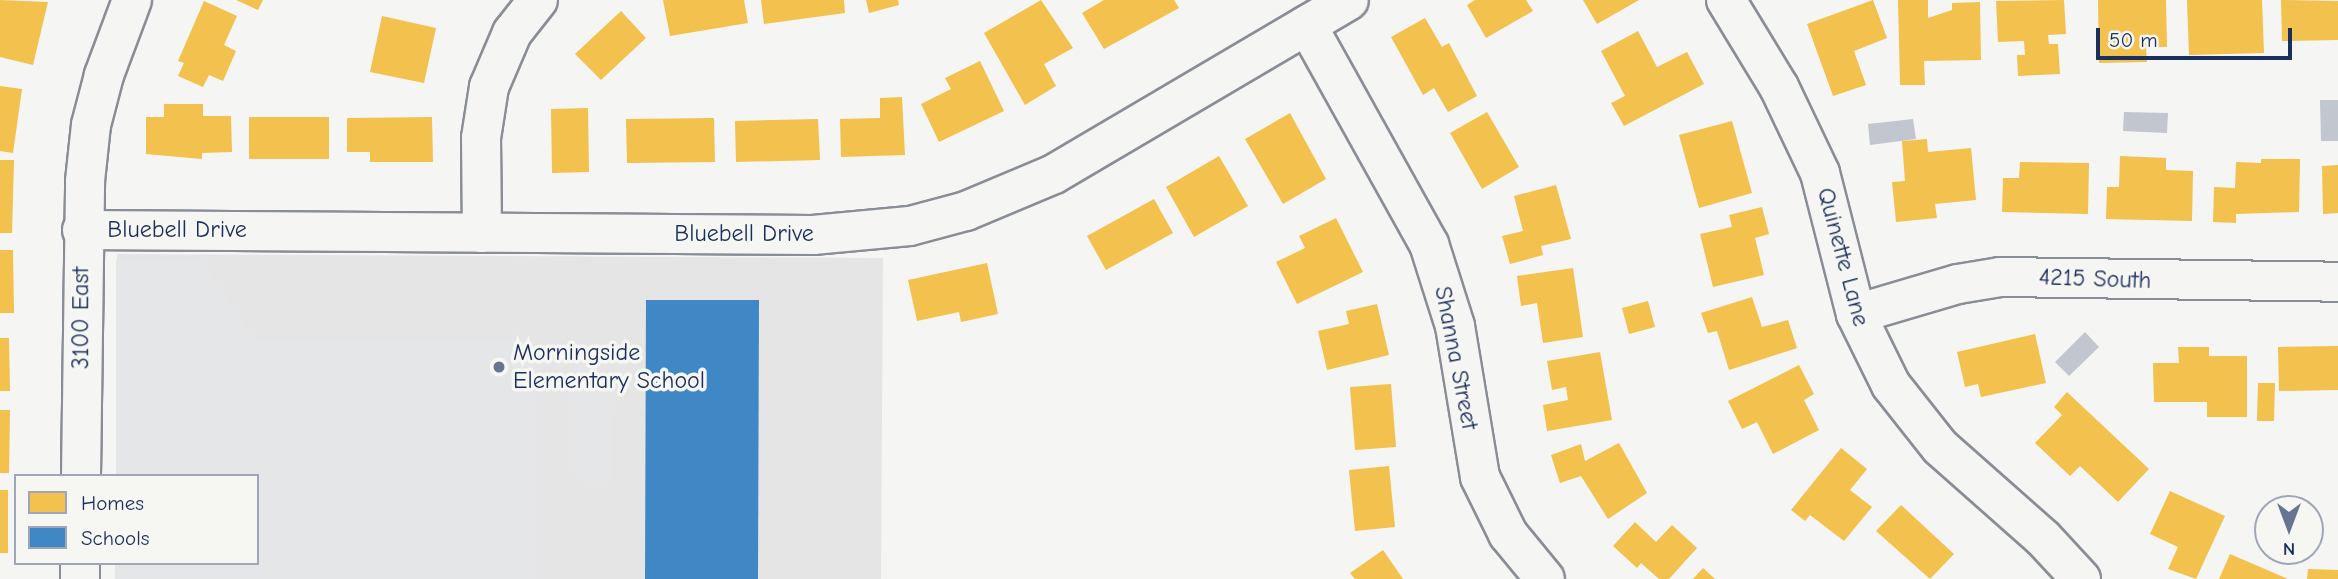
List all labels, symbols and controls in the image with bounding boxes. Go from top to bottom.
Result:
scale bar [2100,14,2296,58]
text: 50 m [2109,28,2158,52]
street label: Quinette Lane [1811,185,1875,329]
street label: Bluebell Drive [107,216,247,244]
street label: Bluebell Drive [674,220,814,248]
street label: 4215 South [2038,263,2152,295]
street label: 3100 East [67,267,95,369]
street label: Shanna Street [1428,284,1484,432]
place label: Morningside Elementary School [513,339,705,395]
marker: Morningside Elementary School [491,359,507,375]
legend [14,474,259,565]
text: Homes [81,491,144,515]
north arrow [2254,495,2324,565]
text: Schools [81,526,150,550]
text: N [2283,538,2295,560]

